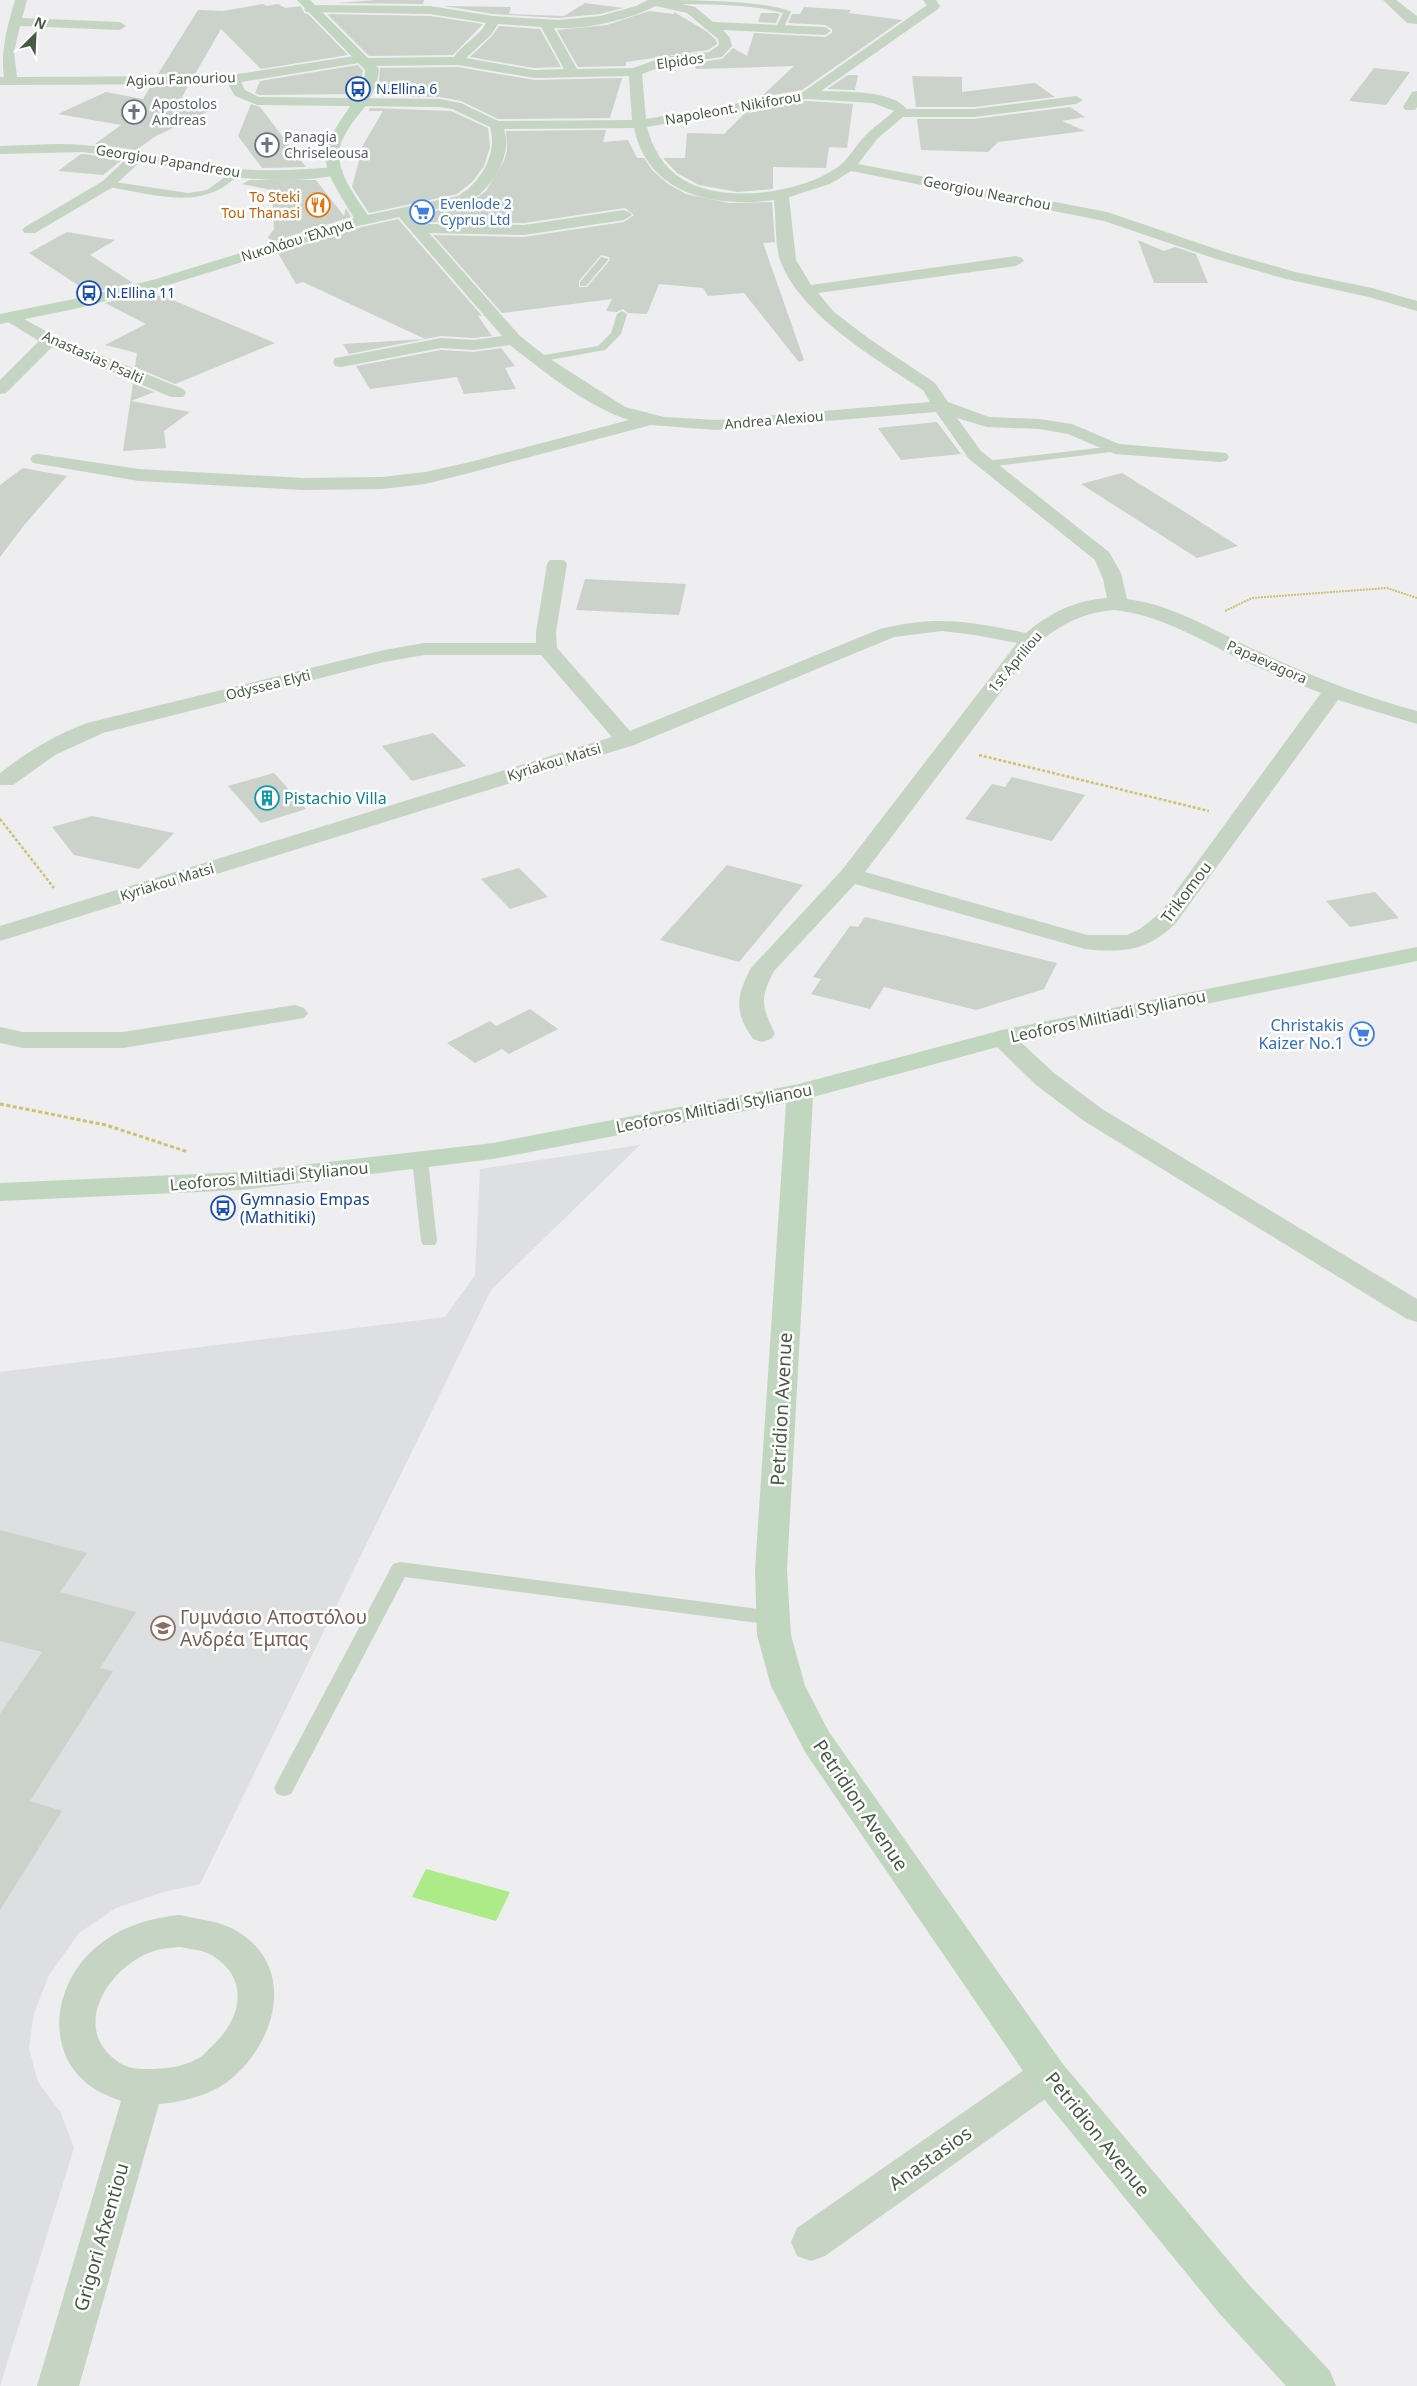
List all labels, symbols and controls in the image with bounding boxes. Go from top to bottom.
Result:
north arrow [10,10,60,60]
text: N [31,12,50,34]
street label: Elpidos [655,48,705,73]
street label: Agiou Fanouriou [126,67,236,90]
bus stop icon: N.Ellina 6 [345,76,371,102]
place label: N.Ellina 6 [376,79,437,98]
street label: Napoleont. Nikiforou [663,86,802,129]
place label: Apostolos Andreas [152,94,217,129]
church icon: Apostolos Andreas [121,99,147,125]
place label: Panagia Chriseleousa [284,127,369,162]
church icon: Panagia Chriseleousa [254,132,280,158]
street label: Georgiou Papandreou [95,140,242,181]
street label: Georgiou Nearchou [922,171,1053,214]
place label: To Steki Tou Thanasi [221,187,300,222]
restaurant icon: To Steki Tou Thanasi [305,192,331,218]
place label: Evenlode 2 Cyprus Ltd [440,194,512,229]
supermarket icon: Evenlode 2 Cyprus Ltd [409,199,435,225]
street label: Νικολάου Έλληνα [239,213,355,266]
bus stop icon: N.Ellina 11 [76,280,102,306]
place label: N.Ellina 11 [106,283,175,302]
street label: Anastasias Psalti [40,326,147,387]
street label: Andrea Alexiou [724,406,824,433]
street label: 1st Apriliou [983,627,1046,696]
street label: Papaevagora [1224,635,1310,688]
street label: Odyssea Elyti [224,665,312,704]
street label: Kyriakou Matsi [505,738,603,785]
building icon: Pistachio Villa [254,785,280,811]
place label: Pistachio Villa [284,787,387,809]
street label: Trikomou [1156,857,1216,927]
street label: Kyriakou Matsi [118,858,216,905]
street label: Leoforos Miltiadi Stylianou [1008,985,1208,1047]
place label: Christakis Kaizer No.1 [1258,1014,1344,1054]
supermarket icon: Christakis Kaizer No.1 [1349,1021,1375,1047]
street label: Leoforos Miltiadi Stylianou [614,1078,814,1138]
street label: Leoforos Miltiadi Stylianou [169,1156,369,1196]
place label: Gymnasio Empas (Mathitiki) [240,1188,370,1228]
bus stop icon: Gymnasio Empas (Mathitiki) [210,1195,236,1221]
street label: Petridion Avenue [764,1332,798,1486]
place label: Γυμνάσιο Αποστόλου Ανδρέα Έμπας [180,1604,367,1652]
school or university icon: Γυμνάσιο Αποστόλου Ανδρέα Έμπας [150,1615,176,1641]
street label: Petridion Avenue [807,1734,915,1876]
street label: Petridion Avenue [1040,2066,1156,2202]
street label: Anastasios [883,2120,977,2196]
street label: Grigori Afxentiou [67,2160,135,2314]

